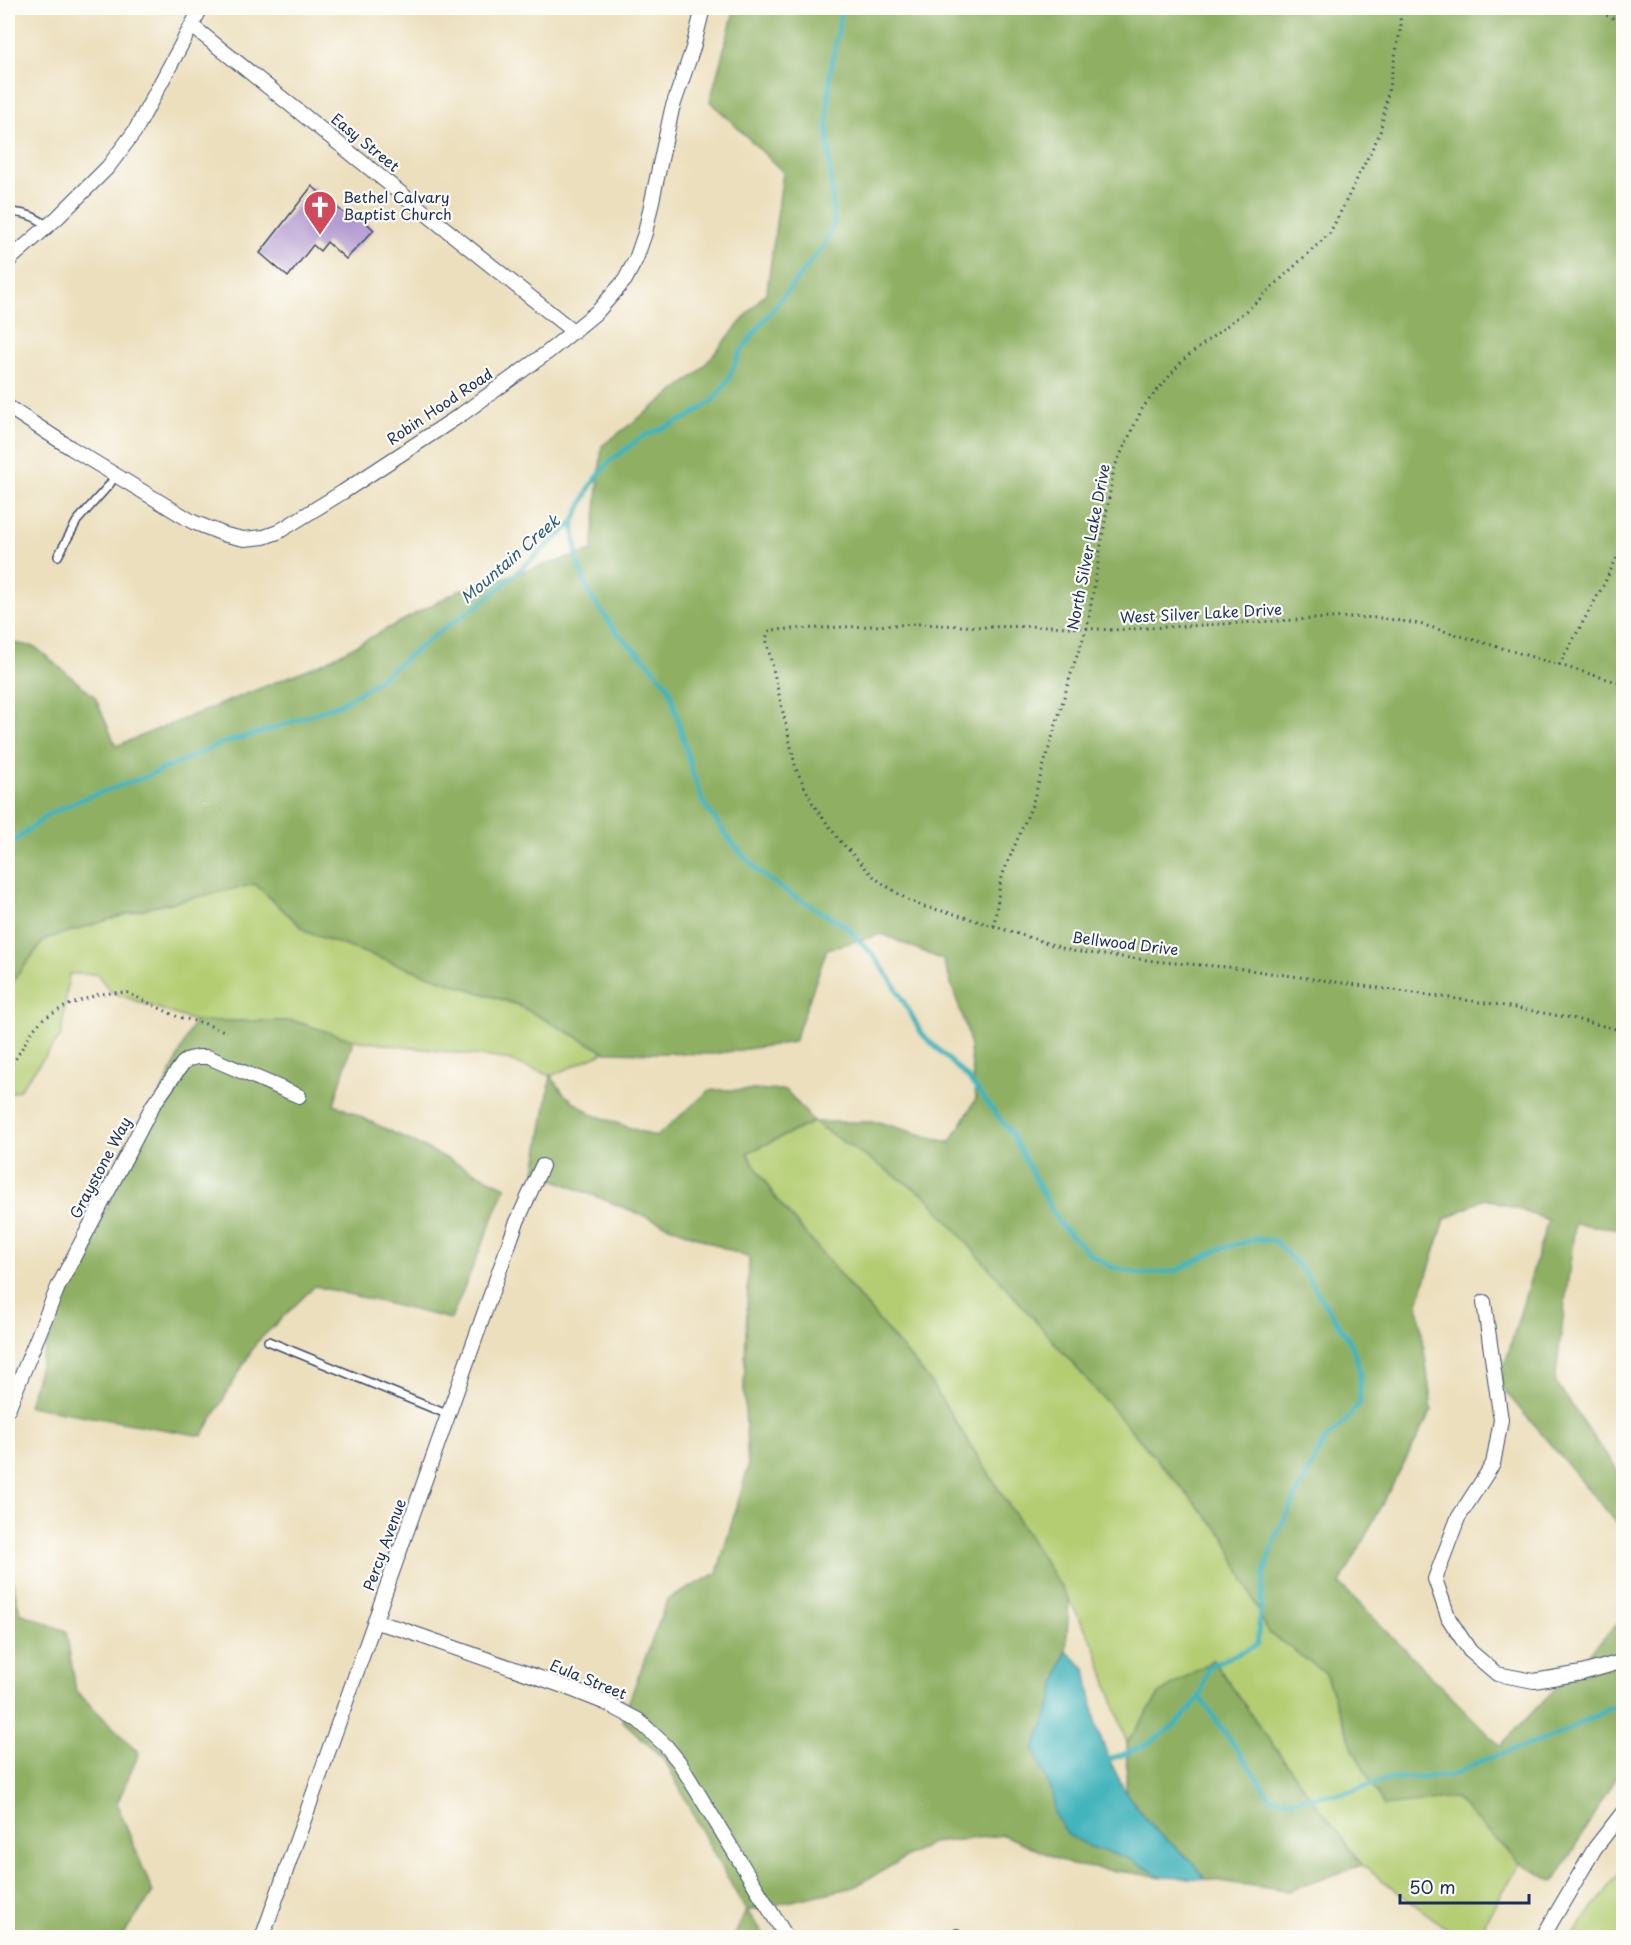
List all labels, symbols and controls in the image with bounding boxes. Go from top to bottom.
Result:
street label: Easy Street [327,107,405,177]
place label: Bethel Calvary Baptist Church [343,185,452,225]
church icon: Bethel Calvary Baptist Church [302,189,338,236]
street label: Robin Hood Road [382,362,497,450]
street label: North Silver Lake Drive [1060,462,1115,632]
water label: Mountain Creek [454,507,565,608]
street label: West Silver Lake Drive [1119,597,1282,628]
street label: Bellwood Drive [1071,925,1180,960]
street label: Graystone Way [63,1112,136,1222]
street label: Percy Avenue [356,1495,411,1594]
street label: Eula Street [547,1653,630,1704]
scale bar [1400,1867,1529,1905]
text: 50 m [1409,1873,1456,1900]

